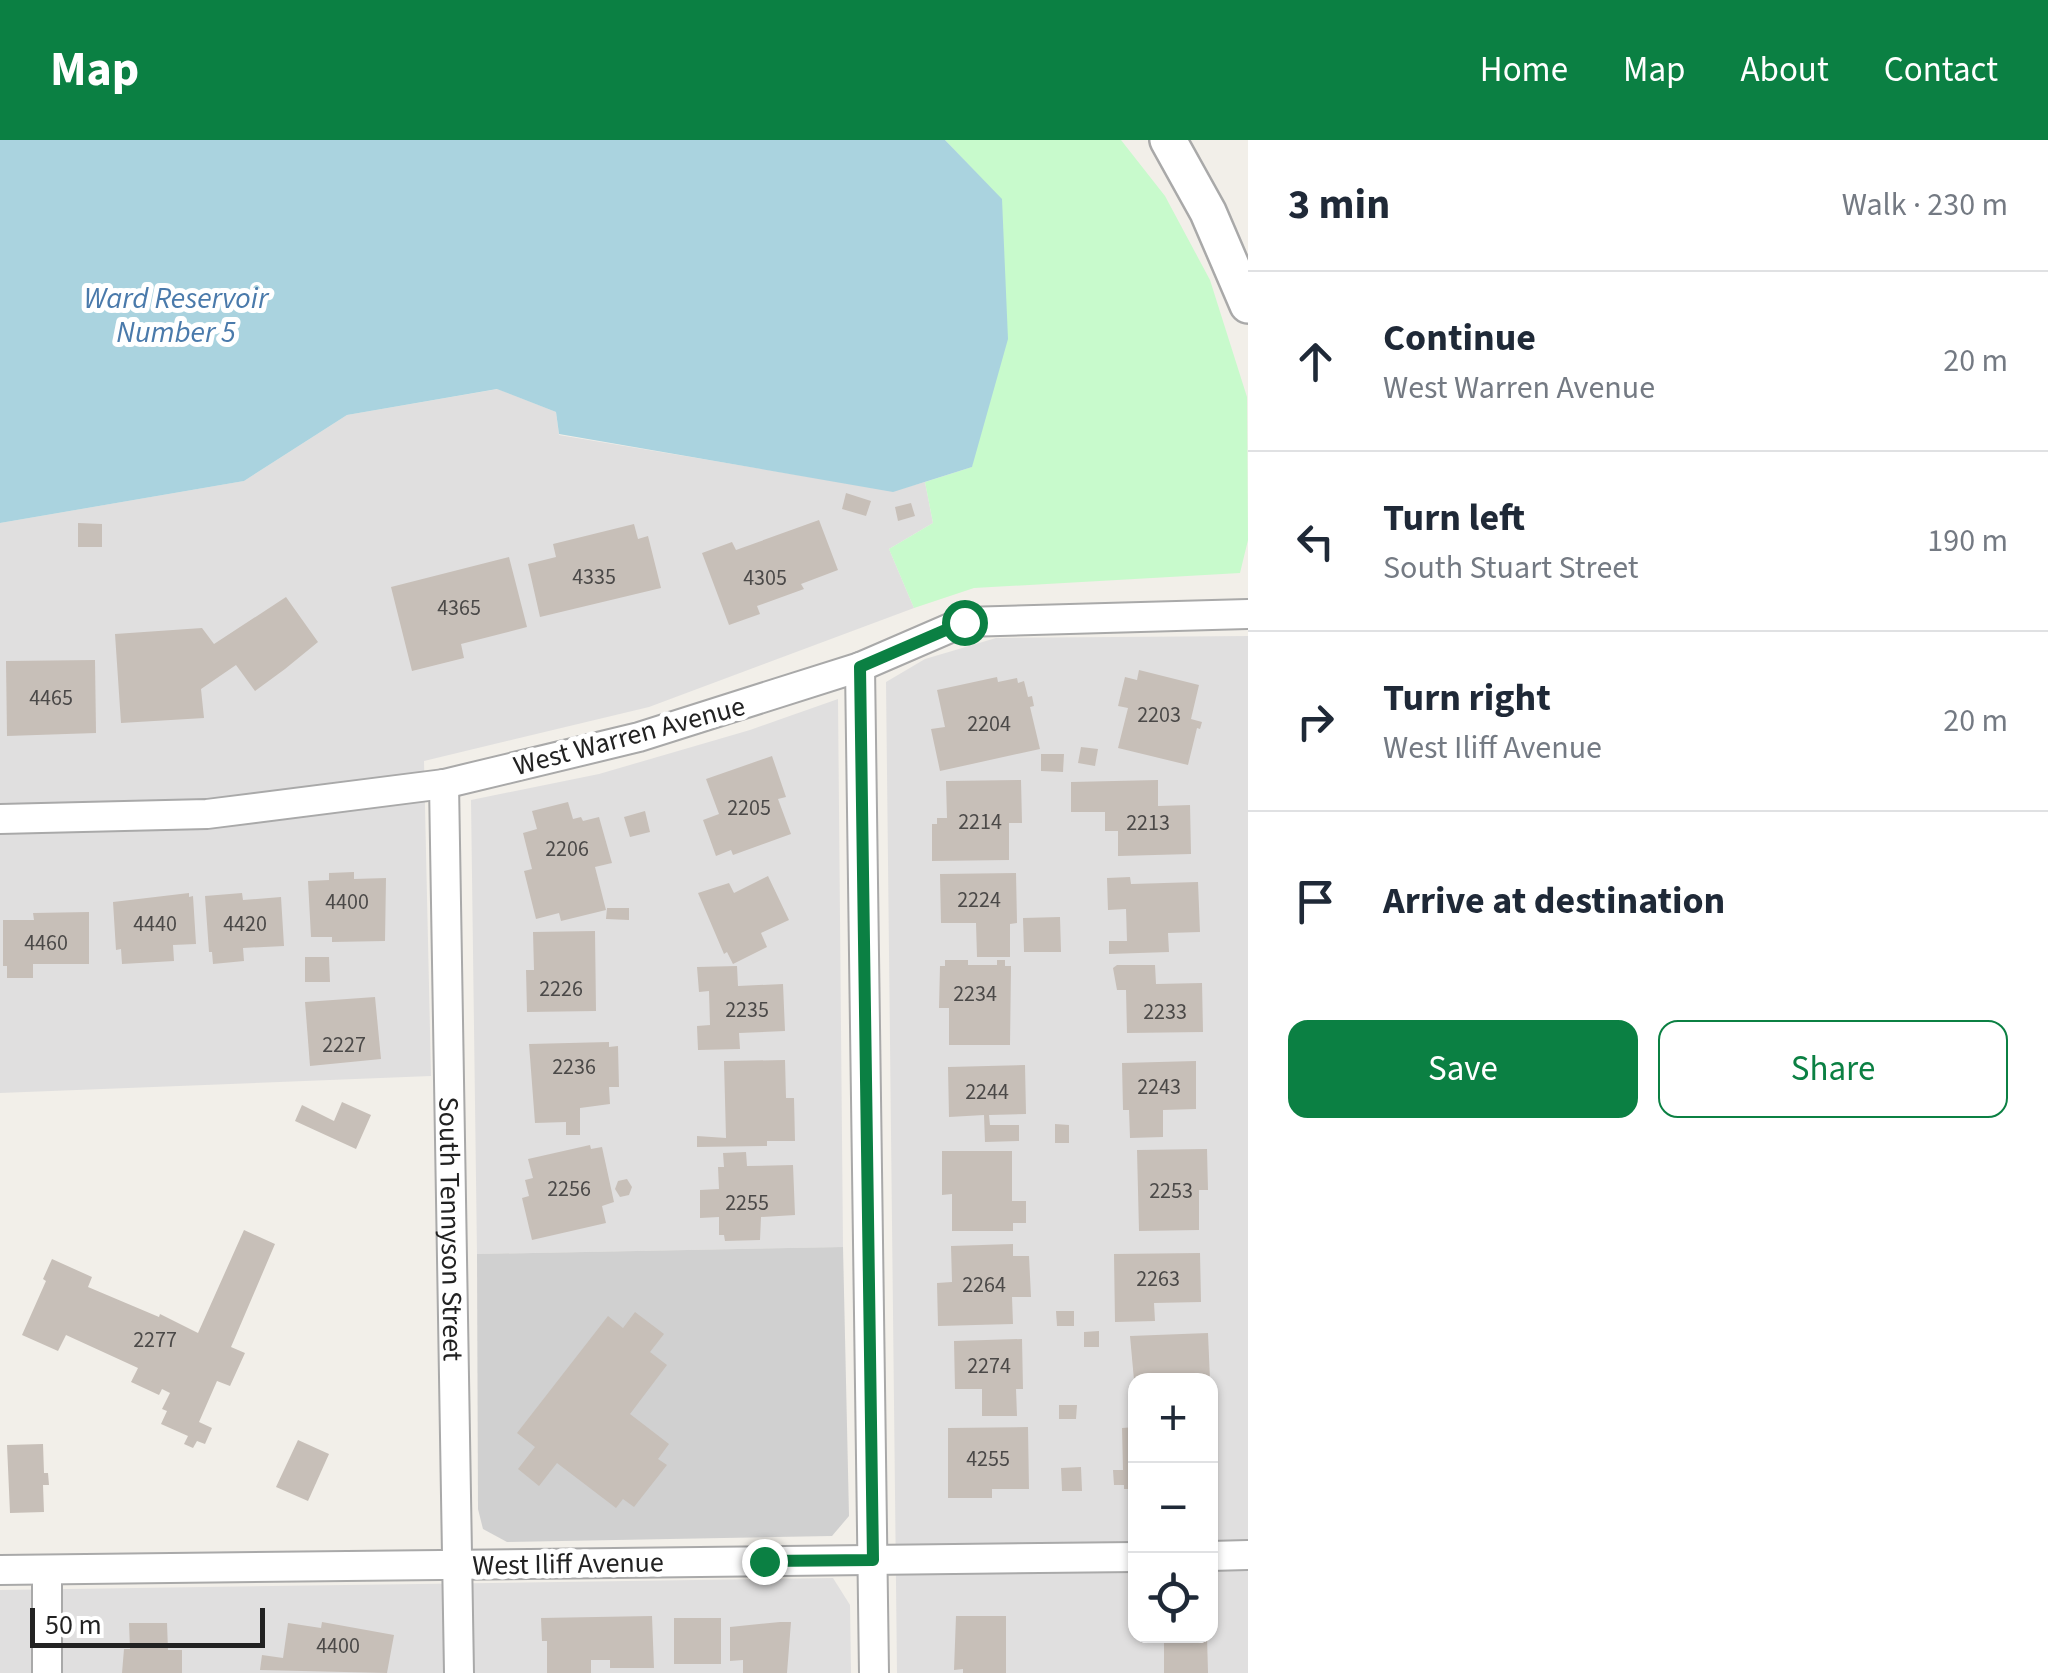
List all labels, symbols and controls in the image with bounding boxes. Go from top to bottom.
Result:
text: Map [50,36,139,104]
text: Home [1480,45,1568,95]
text: Map [1623,45,1686,95]
text: About [1741,45,1829,95]
text: Contact [1884,45,1998,95]
text: 3 min [1288,175,1390,235]
text: Walk · 230 m [1842,182,2008,228]
water label: Ward Reservoir Number 5 [84,277,270,354]
text: Continue [1383,311,1536,365]
icon: ahead [1288,334,1343,389]
text: 20 m [1943,338,2008,384]
text: West Warren Avenue [1383,365,1655,411]
text: Turn left [1383,491,1525,545]
icon: left [1288,514,1343,569]
text: 190 m [1927,518,2008,564]
text: South Stuart Street [1383,545,1639,591]
house number: 4335 [572,561,616,593]
house number: 4305 [743,562,787,594]
house number: 4365 [437,592,481,624]
route start [942,600,988,646]
text: Turn right [1383,671,1551,725]
house number: 4465 [29,682,73,714]
street label: West Warren Avenue [509,686,749,786]
icon: right [1288,694,1343,749]
text: 20 m [1943,698,2008,744]
house number: 2203 [1137,699,1181,731]
house number: 2204 [967,708,1011,740]
text: West Iliff Avenue [1383,725,1602,771]
house number: 2205 [727,792,771,824]
house number: 2214 [958,806,1002,838]
house number: 2213 [1126,807,1170,839]
house number: 2206 [545,833,589,865]
icon: arrive [1288,874,1343,929]
text: Arrive at destination [1383,874,1725,928]
house number: 2224 [957,884,1001,916]
house number: 4400 [325,886,369,918]
house number: 4440 [133,908,177,940]
house number: 4420 [223,908,267,940]
house number: 4460 [24,927,68,959]
house number: 2226 [539,973,583,1005]
house number: 2234 [953,978,997,1010]
house number: 2235 [725,994,769,1026]
house number: 2233 [1143,996,1187,1028]
button: Save [1288,1020,1638,1118]
button: Share [1658,1020,2008,1118]
house number: 2227 [322,1029,366,1061]
house number: 2236 [552,1051,596,1083]
house number: 2243 [1137,1071,1181,1103]
house number: 2244 [965,1076,1009,1108]
street label: South Tennyson Street [428,1096,473,1362]
house number: 2256 [547,1173,591,1205]
house number: 2253 [1149,1175,1193,1207]
house number: 2255 [725,1187,769,1219]
house number: 2263 [1136,1263,1180,1295]
house number: 2264 [962,1269,1006,1301]
house number: 2277 [133,1324,177,1356]
house number: 2274 [967,1350,1011,1382]
map controls [1128,1373,1218,1643]
button: + [1128,1373,1218,1463]
house number: 4255 [966,1443,1010,1475]
button: − [1128,1463,1218,1553]
route end [742,1539,788,1585]
street label: West Iliff Avenue [472,1542,664,1586]
button: locate [1128,1553,1218,1643]
scale bar [30,1603,265,1648]
text: 50 m [45,1605,102,1645]
house number: 4400 [316,1630,360,1662]

